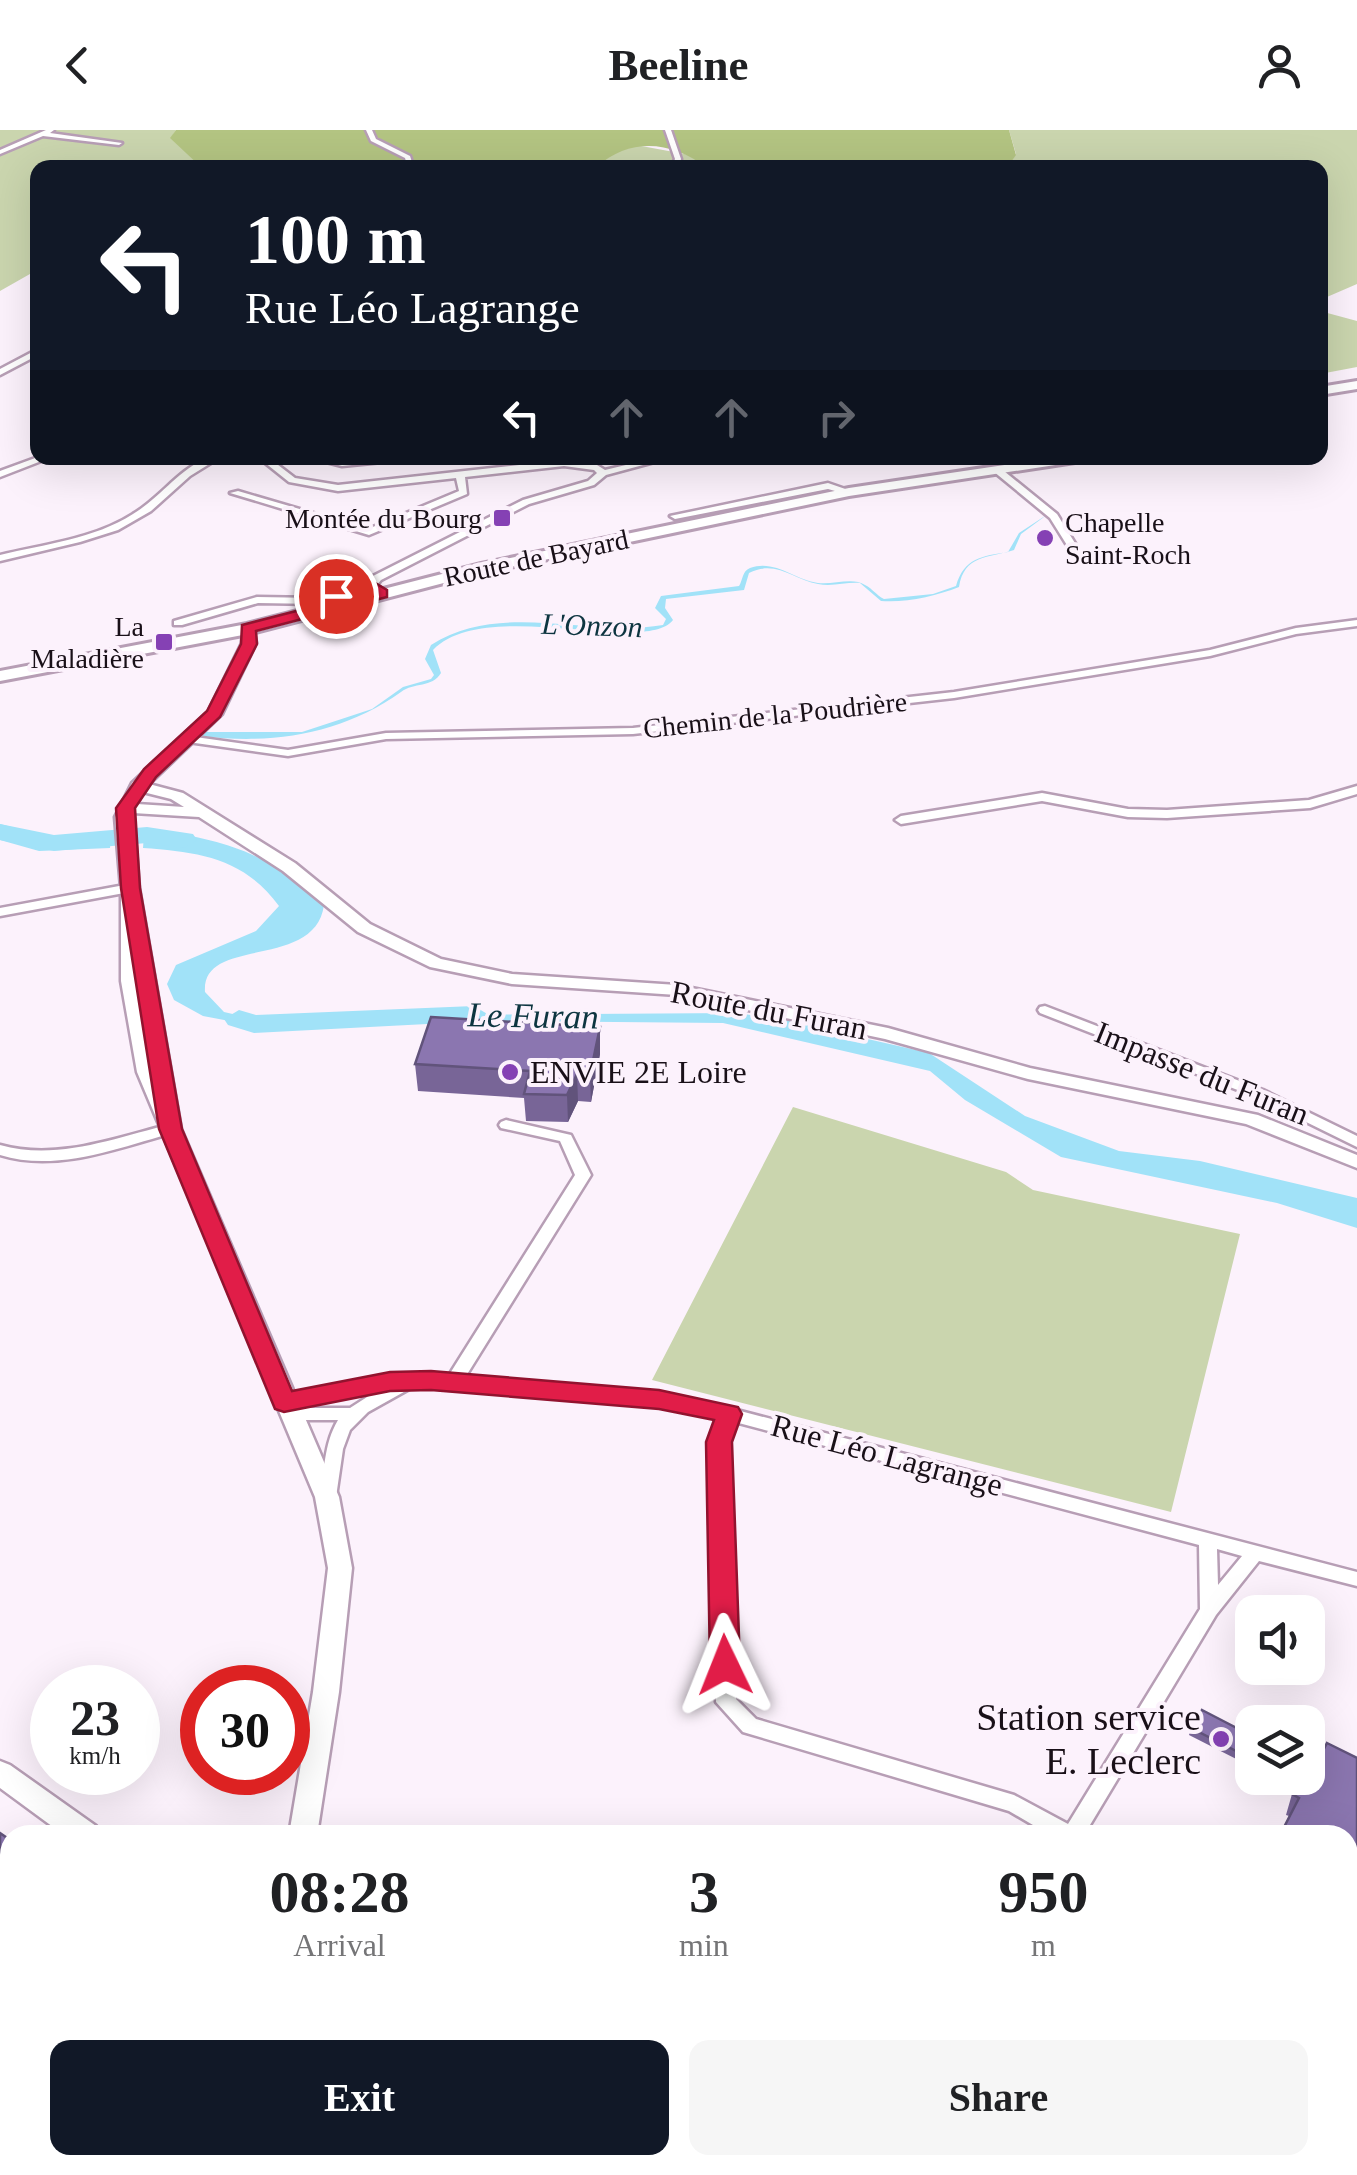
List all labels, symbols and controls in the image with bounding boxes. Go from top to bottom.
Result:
icon: back [50,38,105,93]
icon: person [1252,38,1307,93]
text: Beeline [609,40,748,90]
icon: left [80,200,210,330]
text: 100 m [245,201,426,278]
text: Rue Léo Lagrange [245,283,580,333]
icon: left [494,390,549,445]
icon: ahead [599,390,654,445]
icon: ahead [704,390,759,445]
icon: right [809,390,864,445]
place label: Montée du Bourg [285,503,482,534]
marker: Montée du Bourg [491,507,513,529]
place label: Chapelle Saint-Roch [1065,507,1191,570]
street label: Route de Bayard [441,523,631,593]
marker: Chapelle Saint-Roch [1034,527,1056,549]
pin [294,554,379,639]
icon: arrive [309,569,364,624]
water label: L'Onzon [540,607,643,643]
place label: La Maladière [31,611,145,674]
marker: La Maladière [153,631,175,653]
street label: Chemin de la Poudrière [642,686,908,744]
street label: Route du Furan [668,973,870,1047]
water label: Le Furan [466,995,599,1037]
street label: Impasse du Furan [1090,1014,1314,1132]
place label: ENVIE 2E Loire [530,1054,747,1090]
marker: ENVIE 2E Loire [499,1061,521,1083]
street label: Rue Léo Lagrange [767,1407,1007,1503]
map controls [1235,1595,1325,1795]
button: sound [1235,1595,1325,1685]
position arrow [673,1613,777,1717]
speed limit sign: 30 [180,1665,310,1795]
text: 23 [70,1690,120,1746]
place label: Station service E. Leclerc [976,1696,1201,1782]
button: layers [1235,1705,1325,1795]
marker: Station service E. Leclerc [1210,1728,1232,1750]
text: km/h [69,1742,121,1769]
text: 08:28 [270,1859,410,1925]
text: 3 [689,1859,719,1925]
text: 950 [998,1859,1088,1925]
text: Arrival [293,1927,386,1963]
text: min [679,1927,729,1963]
text: m [1031,1927,1056,1963]
button: Exit [50,2040,669,2155]
button: Share [689,2040,1308,2155]

